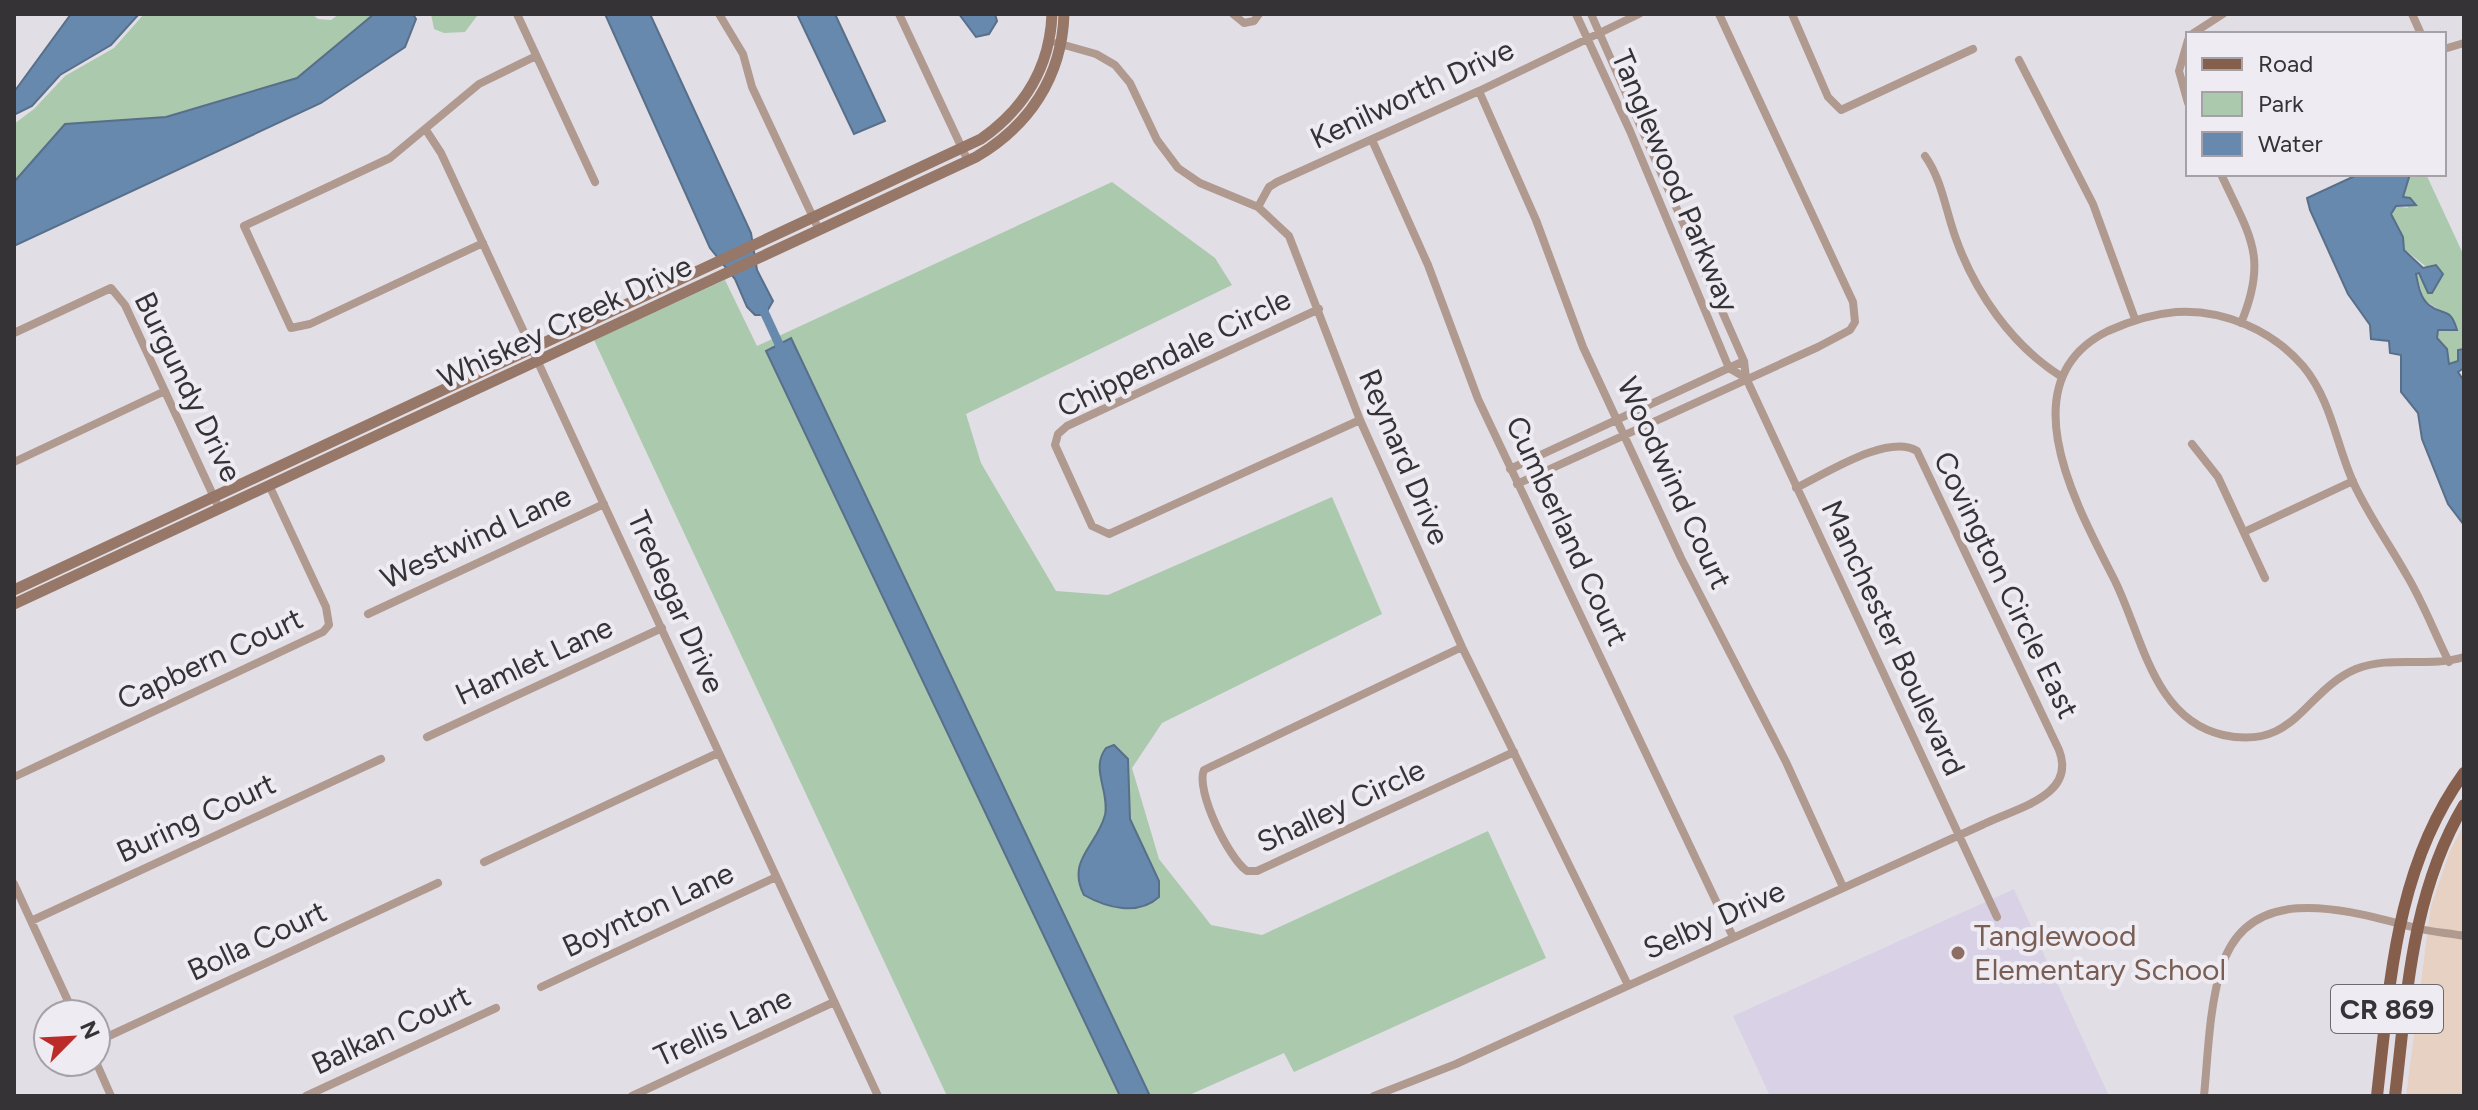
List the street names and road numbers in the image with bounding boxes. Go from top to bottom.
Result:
street label: Kenilworth Drive [1304,30,1519,157]
street label: Tanglewood Parkway [1604,44,1747,318]
street label: Whiskey Creek Drive [432,247,698,397]
street label: Chippendale Circle [1051,280,1297,425]
street label: Burgundy Drive [127,286,250,488]
street label: Reynard Drive [1351,363,1458,550]
street label: Woodwind Court [1609,371,1740,595]
street label: Cumberland Court [1498,410,1637,651]
street label: Covington Circle East [1926,445,2087,724]
street label: Westwind Lane [375,476,577,597]
street label: Manchester Boulevard [1813,494,1973,781]
street label: Tredegar Drive [620,505,733,699]
street label: Capbern Court [111,599,308,718]
street label: Hamlet Lane [449,608,618,713]
street label: Shalley Circle [1251,751,1431,861]
street label: Buring Court [110,765,281,870]
street label: Boynton Lane [556,854,739,965]
street label: Selby Drive [1637,872,1790,967]
street label: Bolla Court [181,892,332,989]
street label: Balkan Court [305,977,476,1082]
street label: Trellis Lane [648,979,797,1074]
road number: CR 869 [2331,985,2443,1033]

